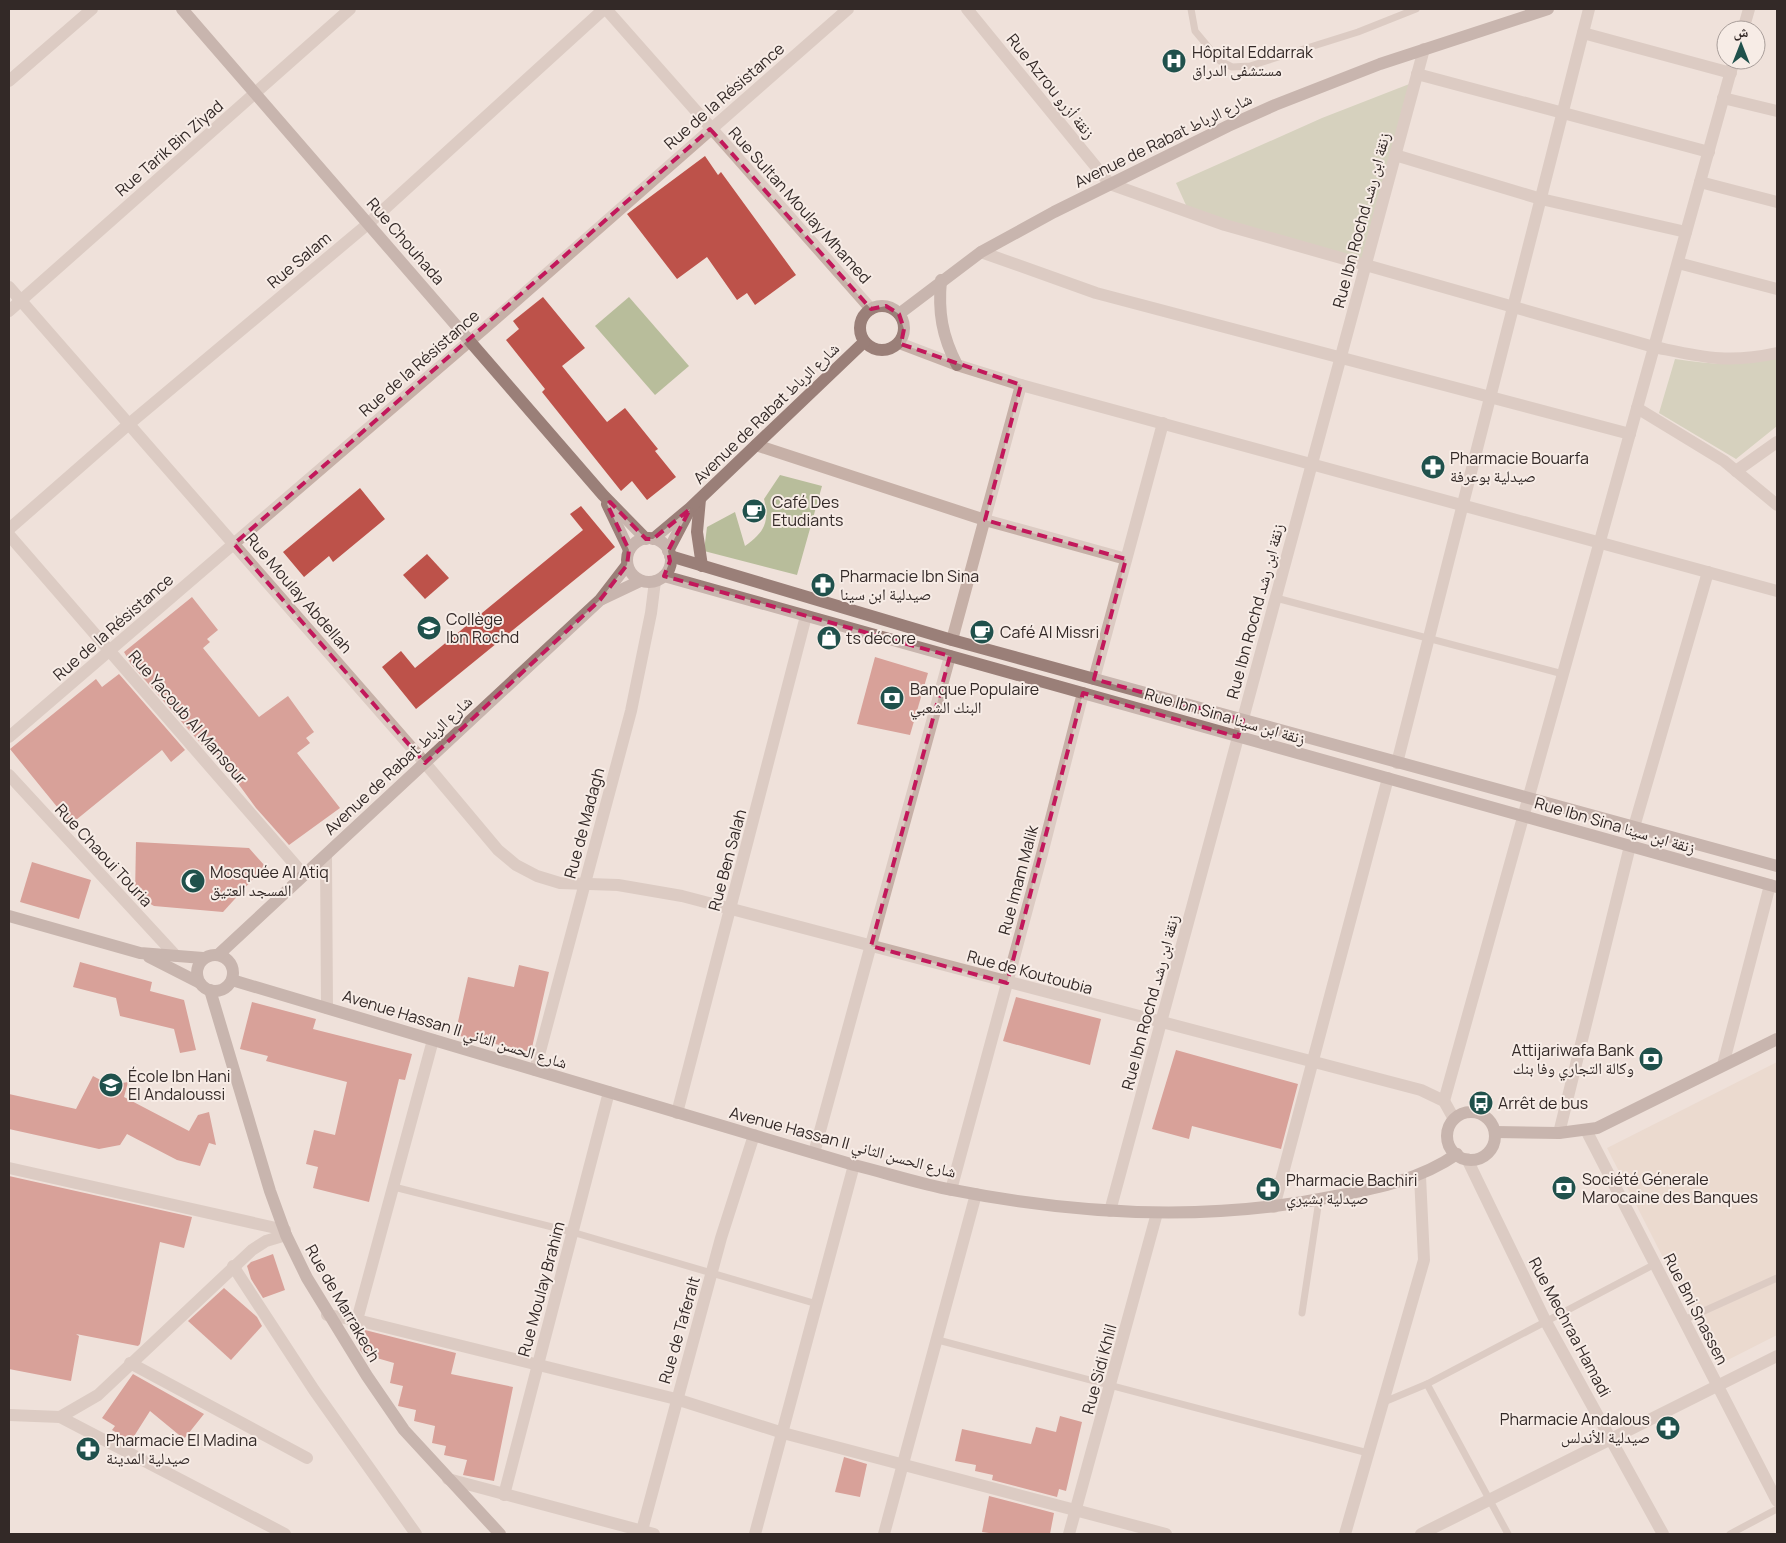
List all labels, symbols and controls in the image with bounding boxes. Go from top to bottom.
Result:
north arrow [1716,20,1766,70]
text: ش [1734,22,1749,41]
street label: Rue Azrou زنقة أزرو [1002,29,1100,143]
street label: Rue de la Résistance [659,38,789,154]
place label: Hôpital Eddarrak مستشفى الدراق [1192,41,1314,81]
hospital icon: Hôpital Eddarrak مستشفى الدراق [1161,48,1187,74]
street label: Avenue de Rabat شارع الرباط [1071,87,1255,193]
street label: Rue Tarik Bin Ziyad [110,95,228,201]
street label: Rue Sultan Moulay Mhamed [724,122,876,288]
street label: Rue Ibn Rochd زنقة ابن رشد [1327,130,1395,310]
street label: Rue Chouhada [362,193,450,289]
street label: Rue Salam [262,227,336,293]
street label: Rue de la Résistance [354,305,484,421]
street label: Avenue de Rabat شارع الرباط [688,337,844,489]
place label: Pharmacie Bouarfa صيدلية بوعرفة [1450,447,1589,487]
pharmacy icon: Pharmacie Bouarfa صيدلية بوعرفة [1420,454,1446,480]
place label: Café Des Etudiants [772,491,843,531]
cafe icon: Café Des Etudiants [741,498,767,524]
street label: Rue Ibn Rochd زنقة ابن رشد [1221,521,1289,701]
street label: Rue Moulay Abdellah [241,528,357,658]
place label: Pharmacie Ibn Sina صيدلية ابن سينا [840,565,979,605]
street label: Rue de la Résistance [48,569,178,685]
pharmacy icon: Pharmacie Ibn Sina صيدلية ابن سينا [810,572,836,598]
place label: Collège Ibn Rochd [446,608,519,648]
school or university icon: Collège Ibn Rochd [416,615,442,641]
cafe icon: Café Al Missri [969,619,995,645]
place label: Café Al Missri [1000,621,1099,643]
shop icon: ts décore [816,625,842,651]
place label: ts décore [846,627,916,649]
street label: Rue Yacoub Al Mansour [124,645,253,789]
place label: Banque Populaire البنك الشعبي [910,678,1039,720]
street label: Rue Ibn Sina زنقة ابن سينا [1142,683,1308,749]
bank icon: Banque Populaire البنك الشعبي [879,685,905,711]
street label: Avenue de Rabat شارع الرباط [319,690,477,840]
street label: Rue de Madagh [559,765,609,881]
street label: Rue Ibn Sina زنقة ابن سينا [1532,792,1698,858]
street label: Rue Chaoui Touria [50,799,158,911]
street label: Rue Ben Salah [703,807,751,913]
street label: Rue Imam Malik [993,822,1044,937]
place label: Mosquée Al Atiq المسجد العتيق [210,861,329,901]
mosque icon: Mosquée Al Atiq المسجد العتيق [180,868,206,894]
street label: Rue Ibn Rochd زنقة ابن رشد [1116,912,1184,1092]
street label: Rue de Koutoubia [965,945,1095,999]
street label: Avenue Hassan II شارع الحسن الثاني [339,984,570,1076]
place label: Attijariwafa Bank وكالة التجاري وفا بنك [1512,1039,1635,1081]
bank icon: Attijariwafa Bank وكالة التجاري وفا بنك [1638,1046,1664,1072]
place label: École Ibn Hani El Andaloussi [128,1065,230,1105]
school or university icon: École Ibn Hani El Andaloussi [98,1072,124,1098]
bus stop icon: Arrêt de bus [1468,1090,1494,1116]
place label: Arrêt de bus [1498,1092,1588,1114]
street label: Avenue Hassan II شارع الحسن الثاني [727,1101,959,1185]
place label: Société Génerale Marocaine des Banques [1582,1168,1758,1208]
place label: Pharmacie Bachiri صيدلية بشيري [1286,1169,1417,1211]
bank icon: Société Génerale Marocaine des Banques [1551,1175,1577,1201]
pharmacy icon: Pharmacie Bachiri صيدلية بشيري [1255,1176,1281,1202]
street label: Rue Moulay Brahim [512,1219,570,1359]
street label: Rue de Marrakech [300,1240,386,1366]
street label: Rue Bni Snassen [1658,1250,1734,1368]
street label: Rue Mechraa Hamadi [1524,1253,1616,1401]
street label: Rue de Taferalt [653,1274,705,1386]
street label: Rue Sidi Khlil [1076,1322,1122,1416]
place label: Pharmacie Andalous صيدلية الأندلس [1500,1408,1650,1448]
pharmacy icon: Pharmacie Andalous صيدلية الأندلس [1655,1415,1681,1441]
place label: Pharmacie El Madina صيدلية المدينة [106,1429,257,1469]
pharmacy icon: Pharmacie El Madina صيدلية المدينة [75,1436,101,1462]

